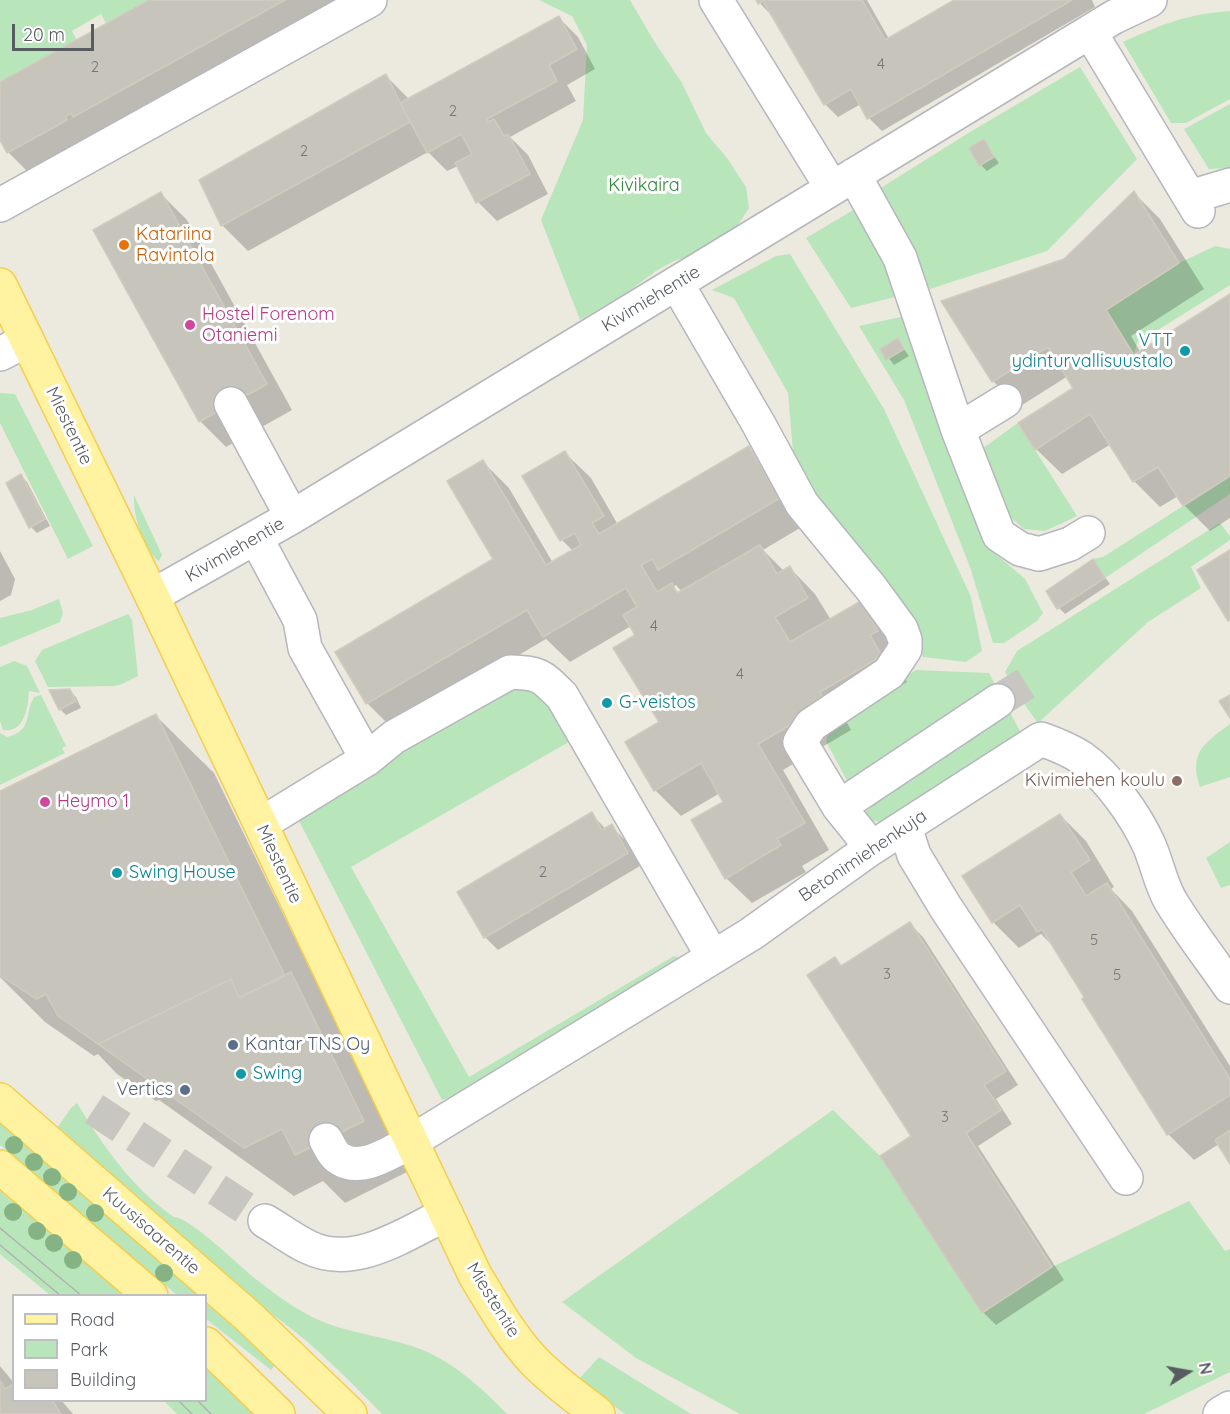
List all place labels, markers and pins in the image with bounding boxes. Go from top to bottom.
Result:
place label: Katariina Ravintola [136,224,215,266]
marker: Katariina Ravintola [117,238,131,252]
place label: Hostel Forenom Otaniemi [202,304,335,346]
marker: Hostel Forenom Otaniemi [183,318,197,332]
place label: VTT ydinturvallisuustalo [1012,330,1173,372]
marker: VTT ydinturvallisuustalo [1178,344,1192,358]
place label: G-veistos [619,692,696,714]
marker: G-veistos [600,696,614,710]
place label: Kivimiehen koulu [1025,770,1165,792]
marker: Kivimiehen koulu [1170,774,1184,788]
place label: Heymo 1 [57,791,129,813]
marker: Heymo 1 [38,795,52,809]
place label: Swing House [129,862,236,884]
marker: Swing House [110,866,124,880]
place label: Kantar TNS Oy [245,1034,370,1056]
marker: Kantar TNS Oy [226,1038,240,1052]
place label: Swing [253,1063,302,1085]
marker: Swing [234,1067,248,1081]
place label: Vertics [117,1079,173,1101]
marker: Vertics [178,1083,192,1097]

